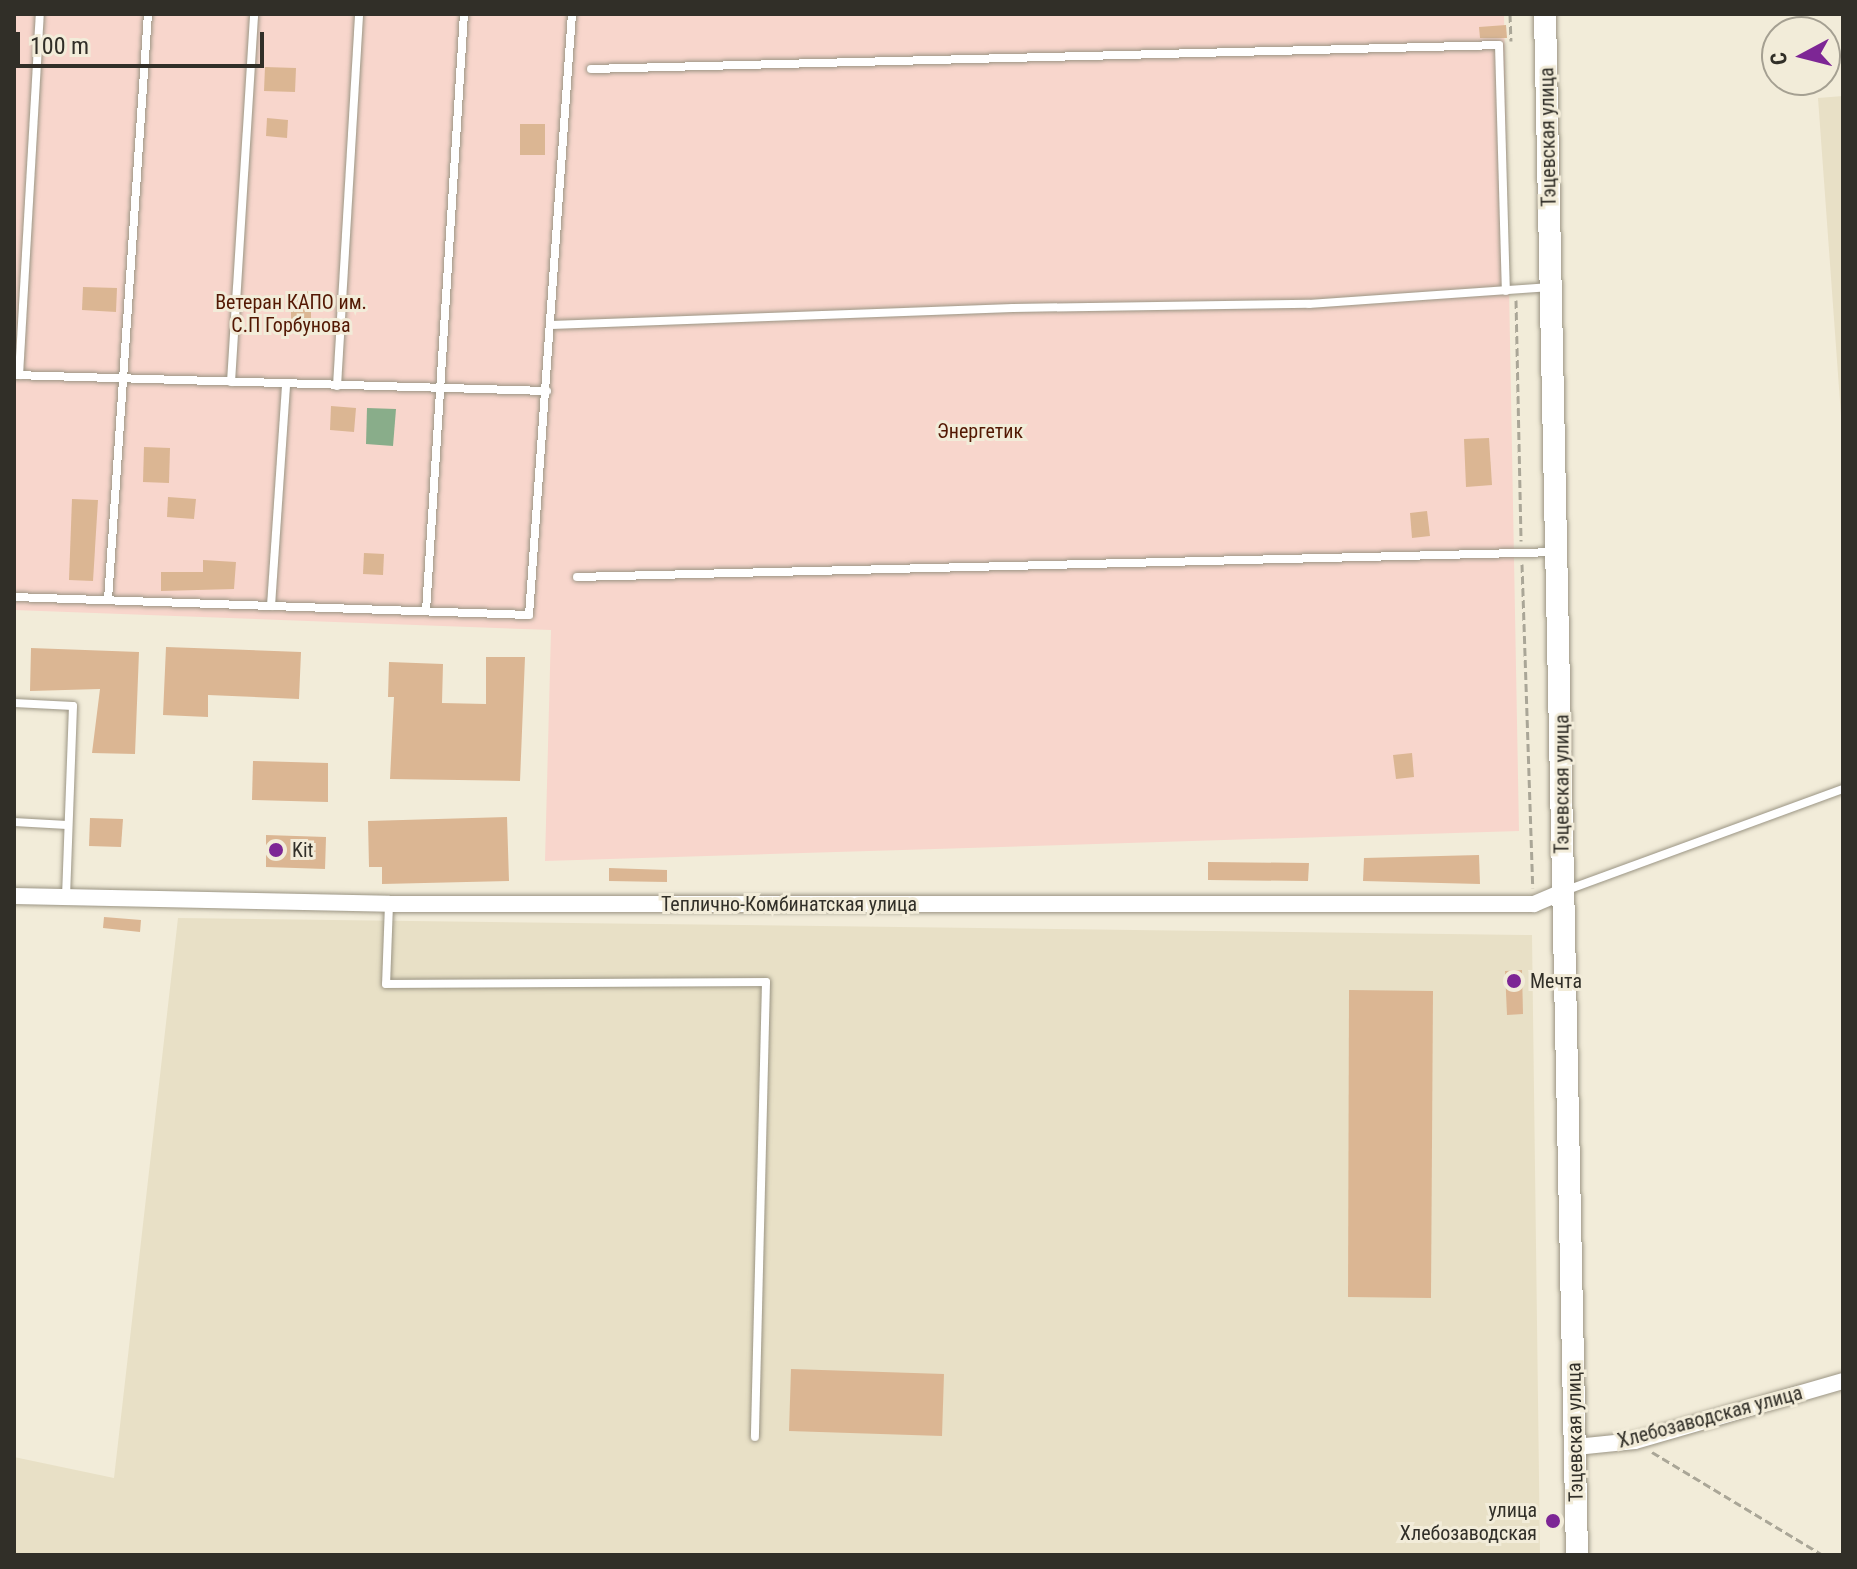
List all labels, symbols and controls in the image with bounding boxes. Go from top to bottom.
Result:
scale bar [20,16,268,66]
north arrow [1761,16,1841,96]
text: 100 m [30,32,89,60]
text: С [1765,51,1792,66]
street label: Тэцевская улица [1535,67,1561,207]
park label: Ветеран КАПО им. С.П Горбунова [215,290,367,337]
park label: Энергетик [937,419,1023,443]
street label: Тэцевская улица [1550,714,1574,854]
place label: Kit [292,838,313,862]
marker: Kit [267,841,285,859]
street label: Теплично-Комбинатская улица [661,892,917,916]
place label: Мечта [1530,969,1582,993]
marker: Мечта [1505,972,1523,990]
street label: Тэцевская улица [1562,1362,1588,1502]
street label: Хлебозаводская улица [1615,1381,1805,1453]
place label: улица Хлебозаводская [1400,1498,1537,1545]
marker: улица Хлебозаводская [1544,1512,1562,1530]

